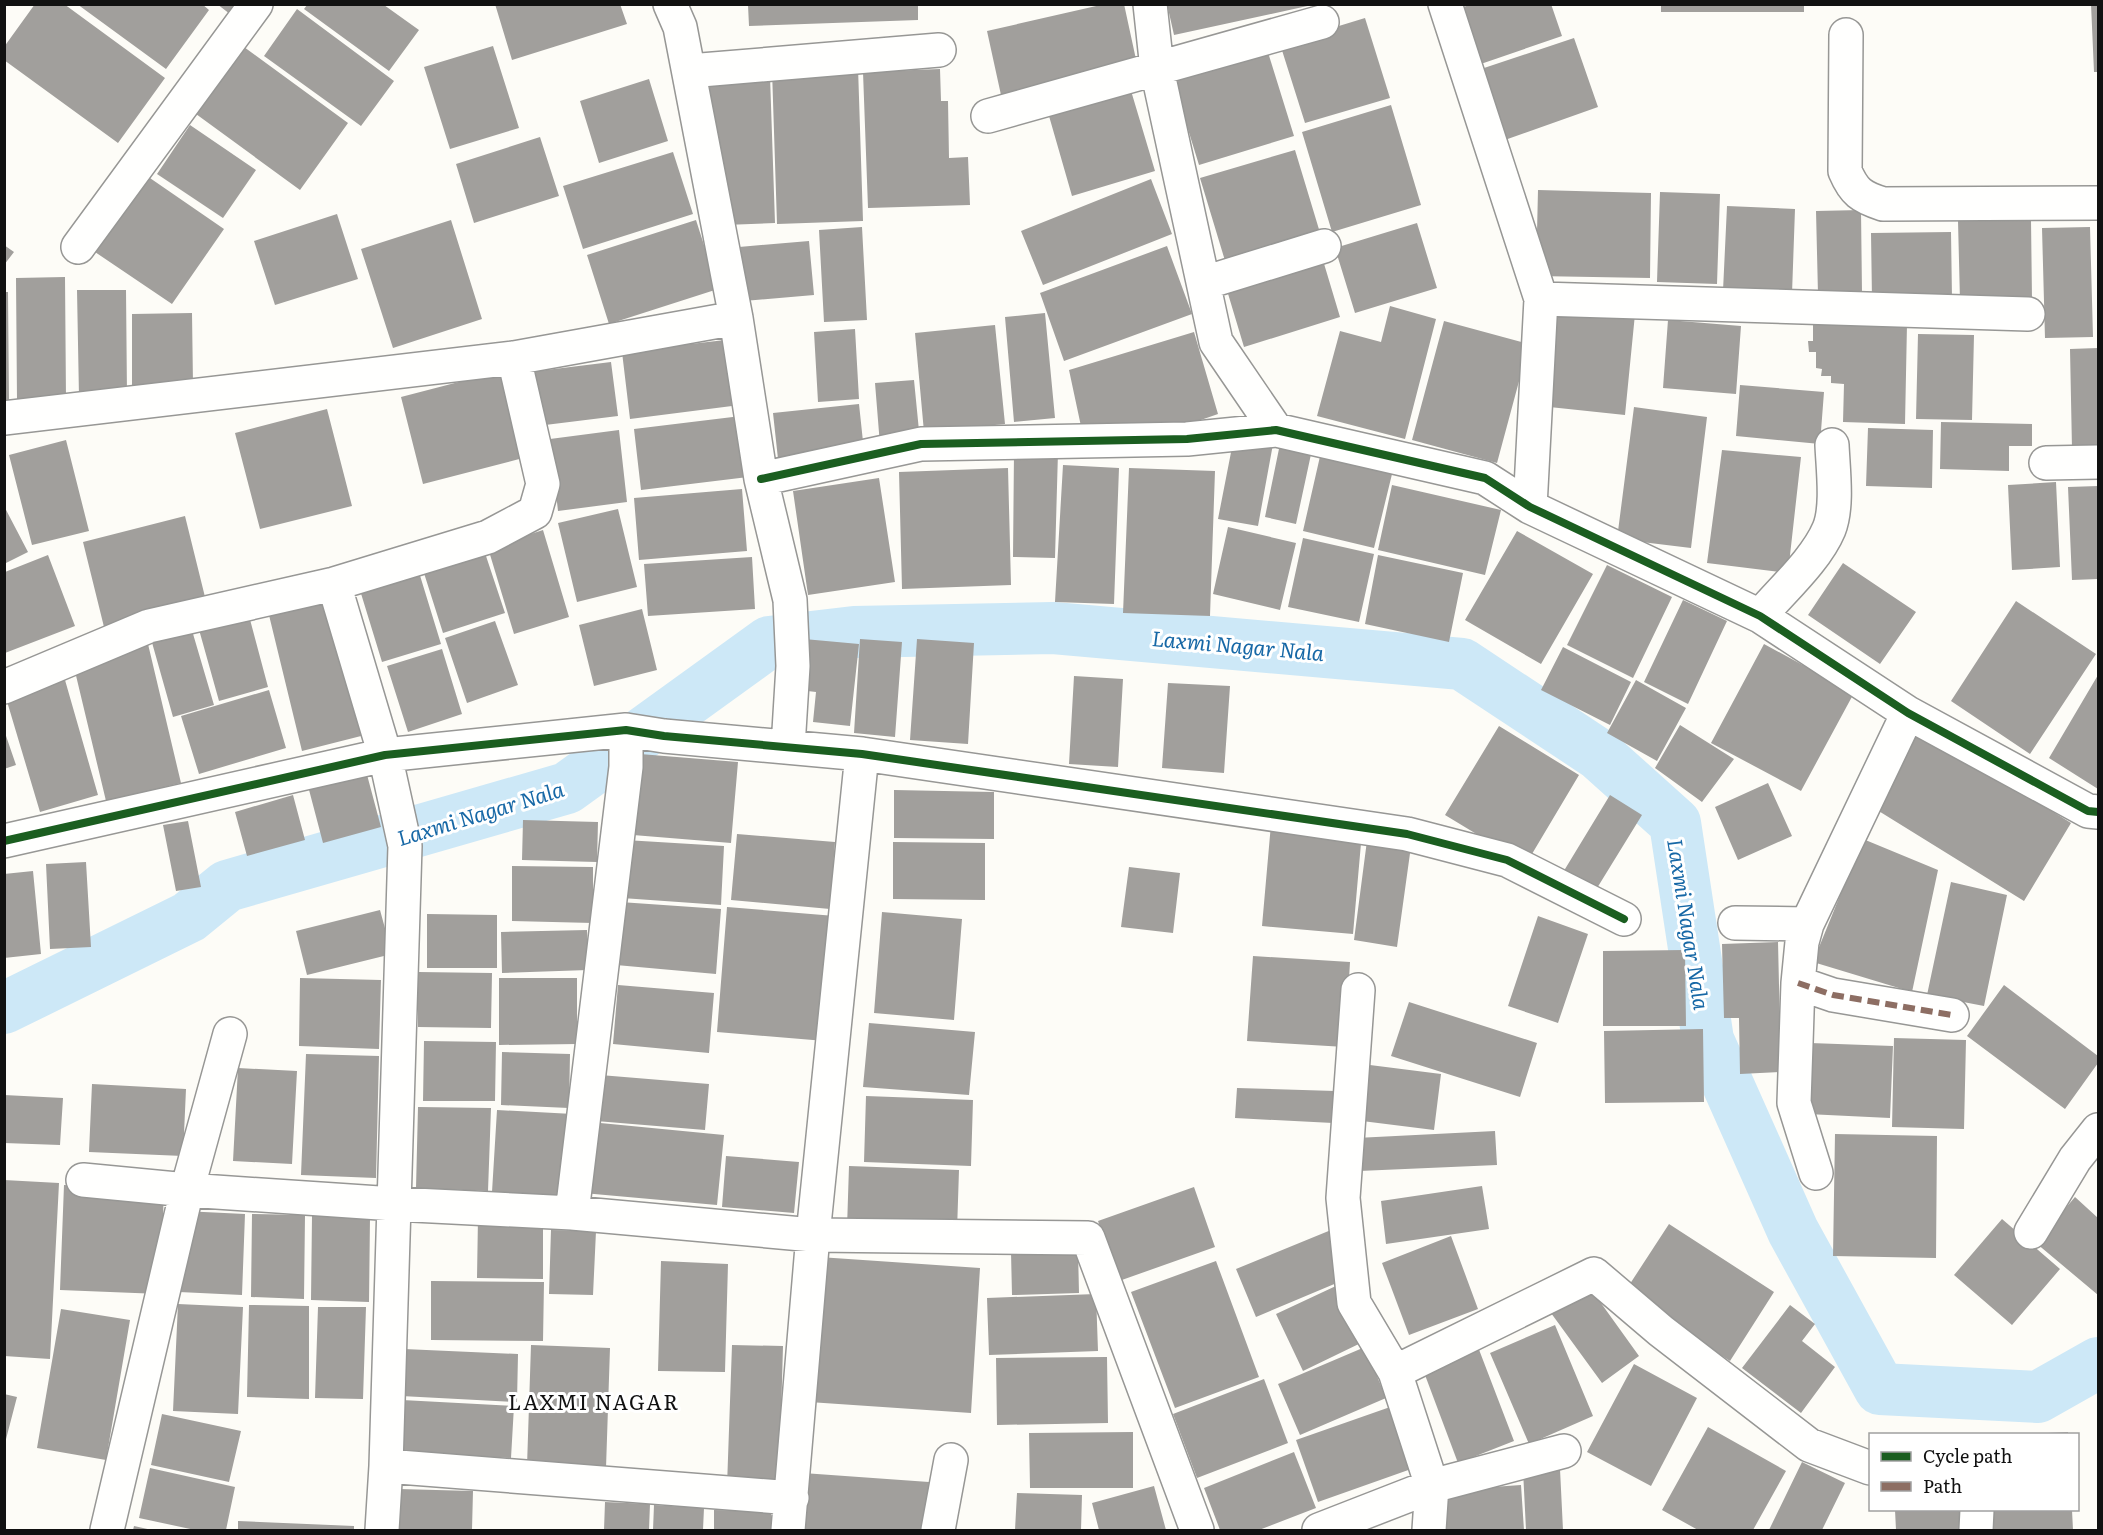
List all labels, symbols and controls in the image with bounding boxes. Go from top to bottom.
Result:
water label: Laxmi Nagar Nala [1151,621,1325,667]
water label: Laxmi Nagar Nala [393,772,567,852]
water label: Laxmi Nagar Nala [1661,836,1719,1012]
district label: LAXMI NAGAR [508,1385,680,1416]
legend [1869,1433,2079,1511]
text: Cycle path [1923,1442,2012,1469]
text: Path [1923,1472,1962,1499]

